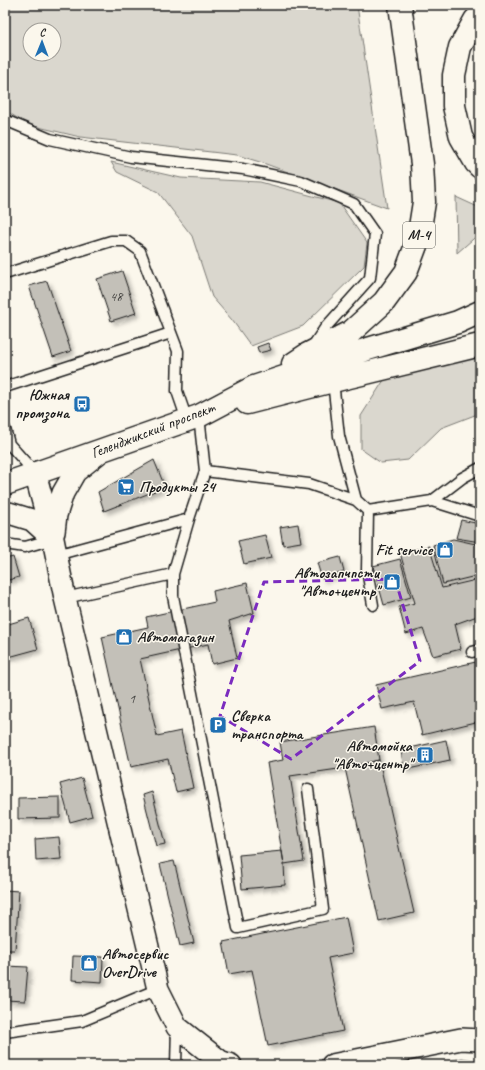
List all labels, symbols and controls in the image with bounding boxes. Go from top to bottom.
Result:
north arrow [22,22,62,62]
text: С [39,25,47,39]
road number: М-4 [403,222,435,248]
house number: 48 [110,288,124,305]
place label: Южная промзона [15,385,71,423]
bus stop icon: Южная промзона [72,394,92,414]
street label: Геленджикский проспект [88,397,219,463]
supermarket icon: Продукты 24 [116,477,136,497]
place label: Продукты 24 [139,477,217,497]
place label: Fit service [376,540,434,560]
shop icon: Fit service [435,540,455,560]
place label: Автозапчпсти "Авто+центр" [294,563,383,601]
shop icon: Автозапчпсти "Авто+центр" [382,572,402,592]
shop icon: Автомагазин [114,627,134,647]
place label: Автомагазин [137,627,215,647]
house number: 1 [129,690,136,707]
place label: Сверка транспорта [231,706,305,744]
parking icon: Сверка транспорта [208,715,228,735]
place label: Автомойка "Авто+центр" [332,736,416,774]
building icon: Автомойка "Авто+центр" [415,745,435,765]
place label: Автосервис OverDrive [102,944,169,982]
shop icon: Автосервис OverDrive [79,953,99,973]

